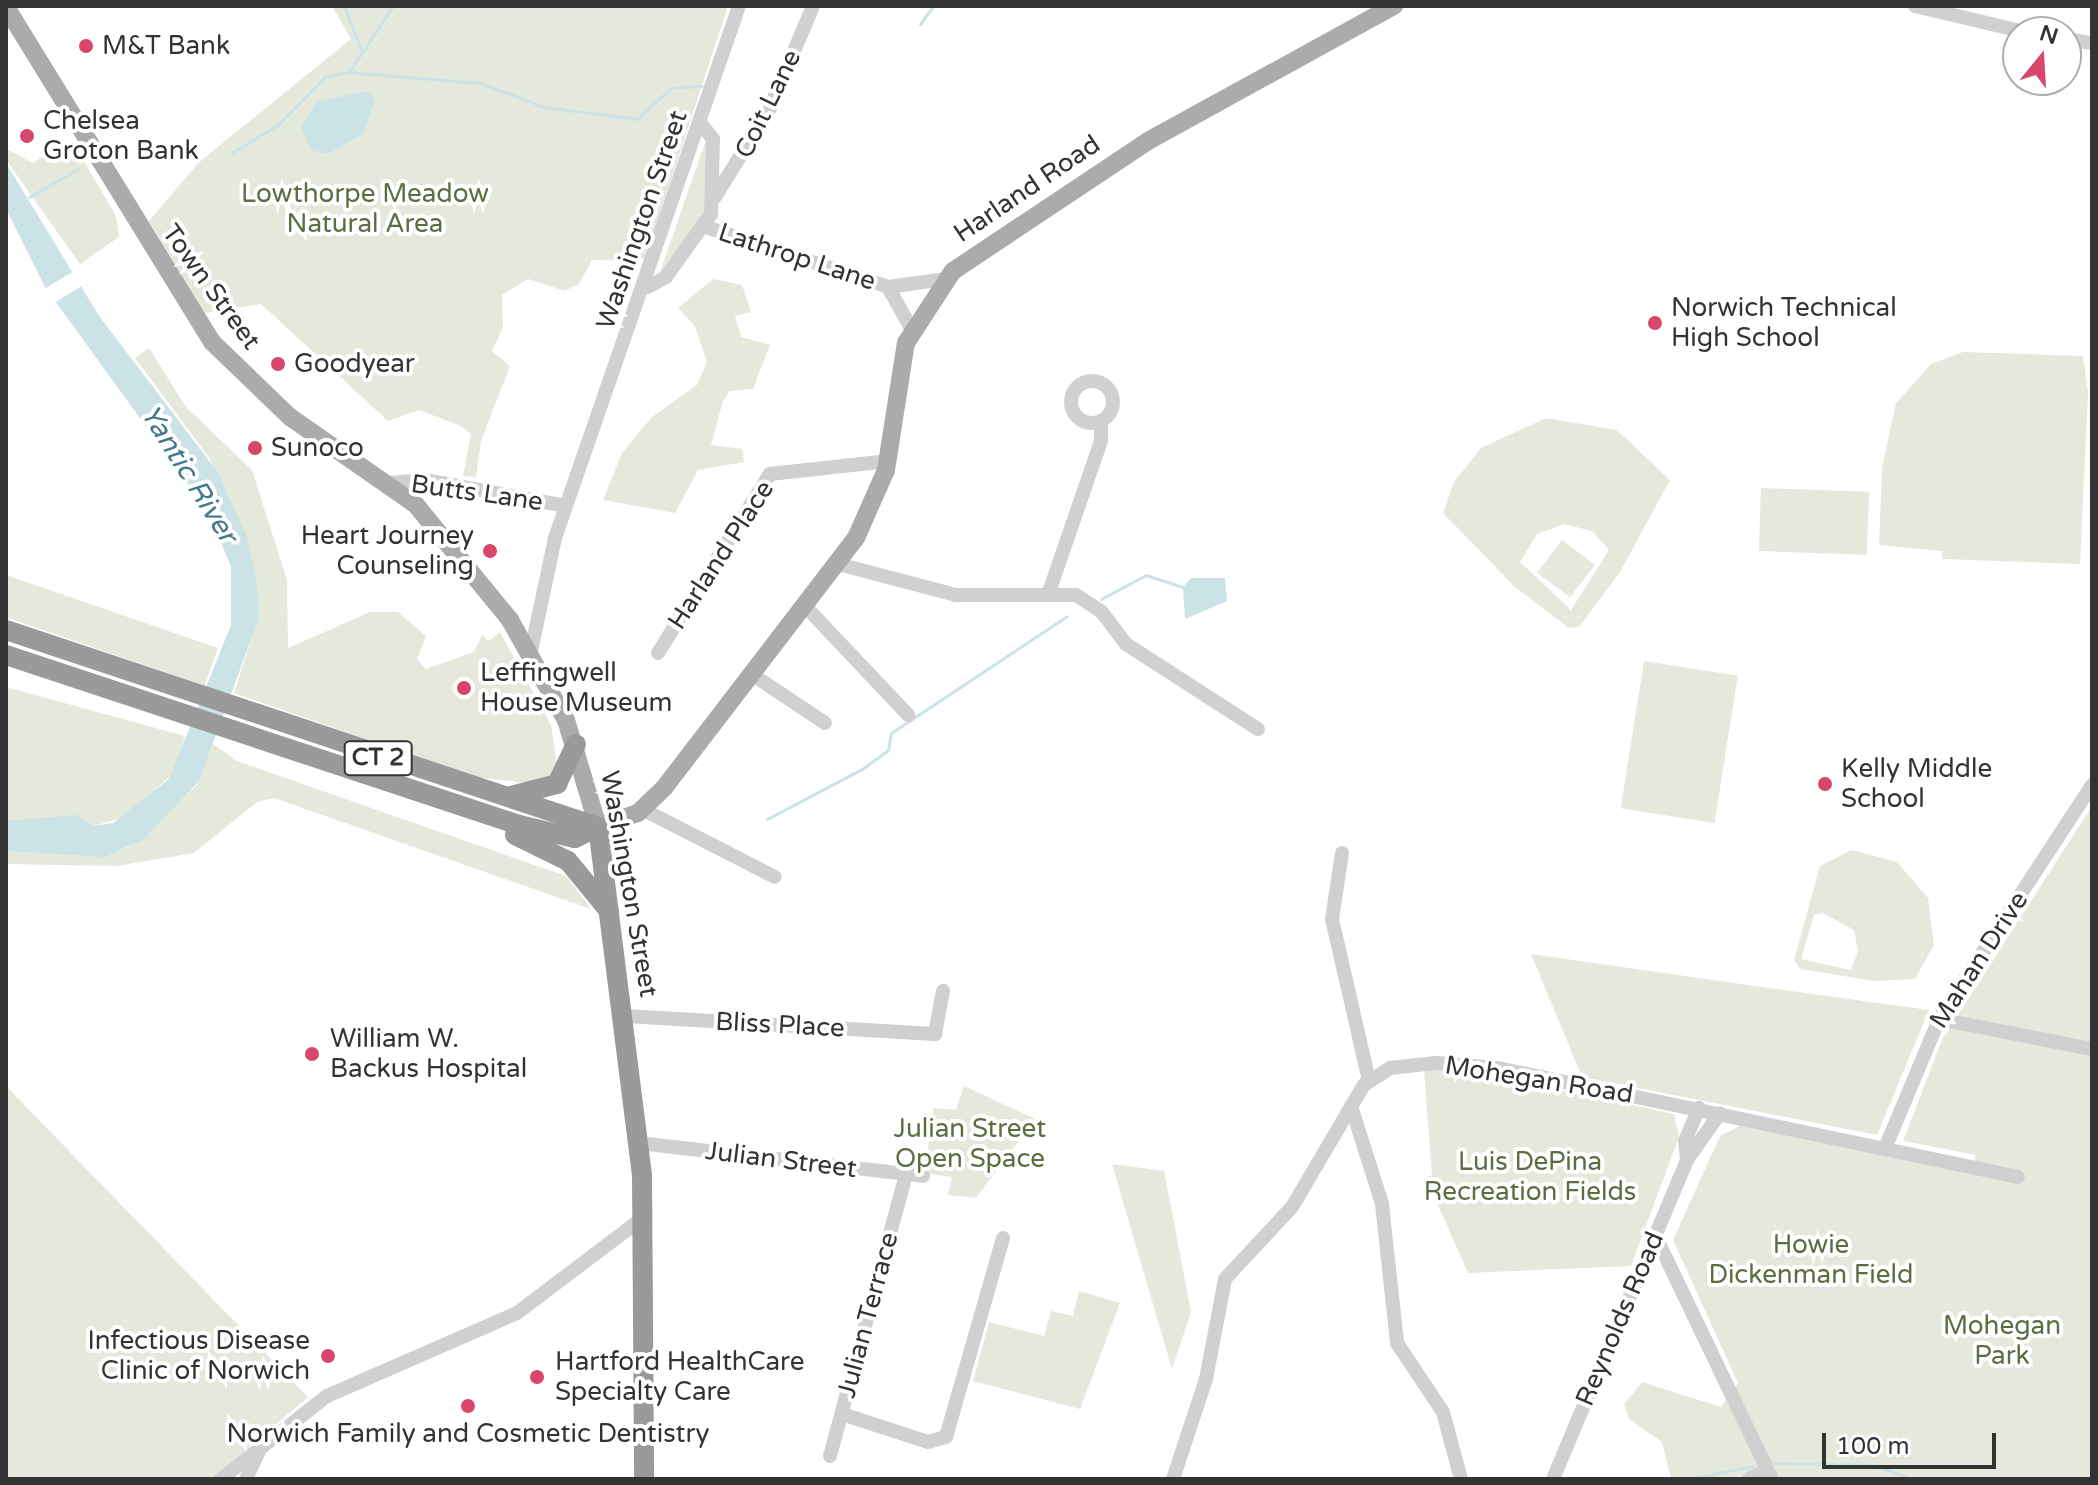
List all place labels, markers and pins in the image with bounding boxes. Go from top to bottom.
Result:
place label: M&T Bank [102,30,230,62]
marker: M&T Bank [77,37,95,55]
place label: Chelsea Groton Bank [43,105,199,166]
marker: Chelsea Groton Bank [18,127,36,145]
place label: Norwich Technical High School [1671,292,1897,354]
marker: Norwich Technical High School [1646,314,1664,332]
place label: Goodyear [294,348,415,380]
marker: Goodyear [269,355,287,373]
place label: Sunoco [271,432,364,464]
marker: Sunoco [246,439,264,457]
place label: Heart Journey Counseling [301,520,474,582]
marker: Heart Journey Counseling [481,542,499,560]
place label: Leffingwell House Museum [480,657,672,718]
marker: Leffingwell House Museum [455,679,473,697]
place label: Kelly Middle School [1841,753,1992,814]
marker: Kelly Middle School [1816,775,1834,793]
place label: William W. Backus Hospital [330,1023,527,1084]
marker: William W. Backus Hospital [301,1043,323,1065]
place label: Infectious Disease Clinic of Norwich [88,1325,310,1386]
marker: Infectious Disease Clinic of Norwich [317,1345,339,1367]
place label: Hartford HealthCare Specialty Care [555,1346,804,1408]
marker: Hartford HealthCare Specialty Care [526,1366,548,1388]
marker: Norwich Family and Cosmetic Dentistry [459,1397,477,1415]
place label: Norwich Family and Cosmetic Dentistry [227,1418,709,1450]

